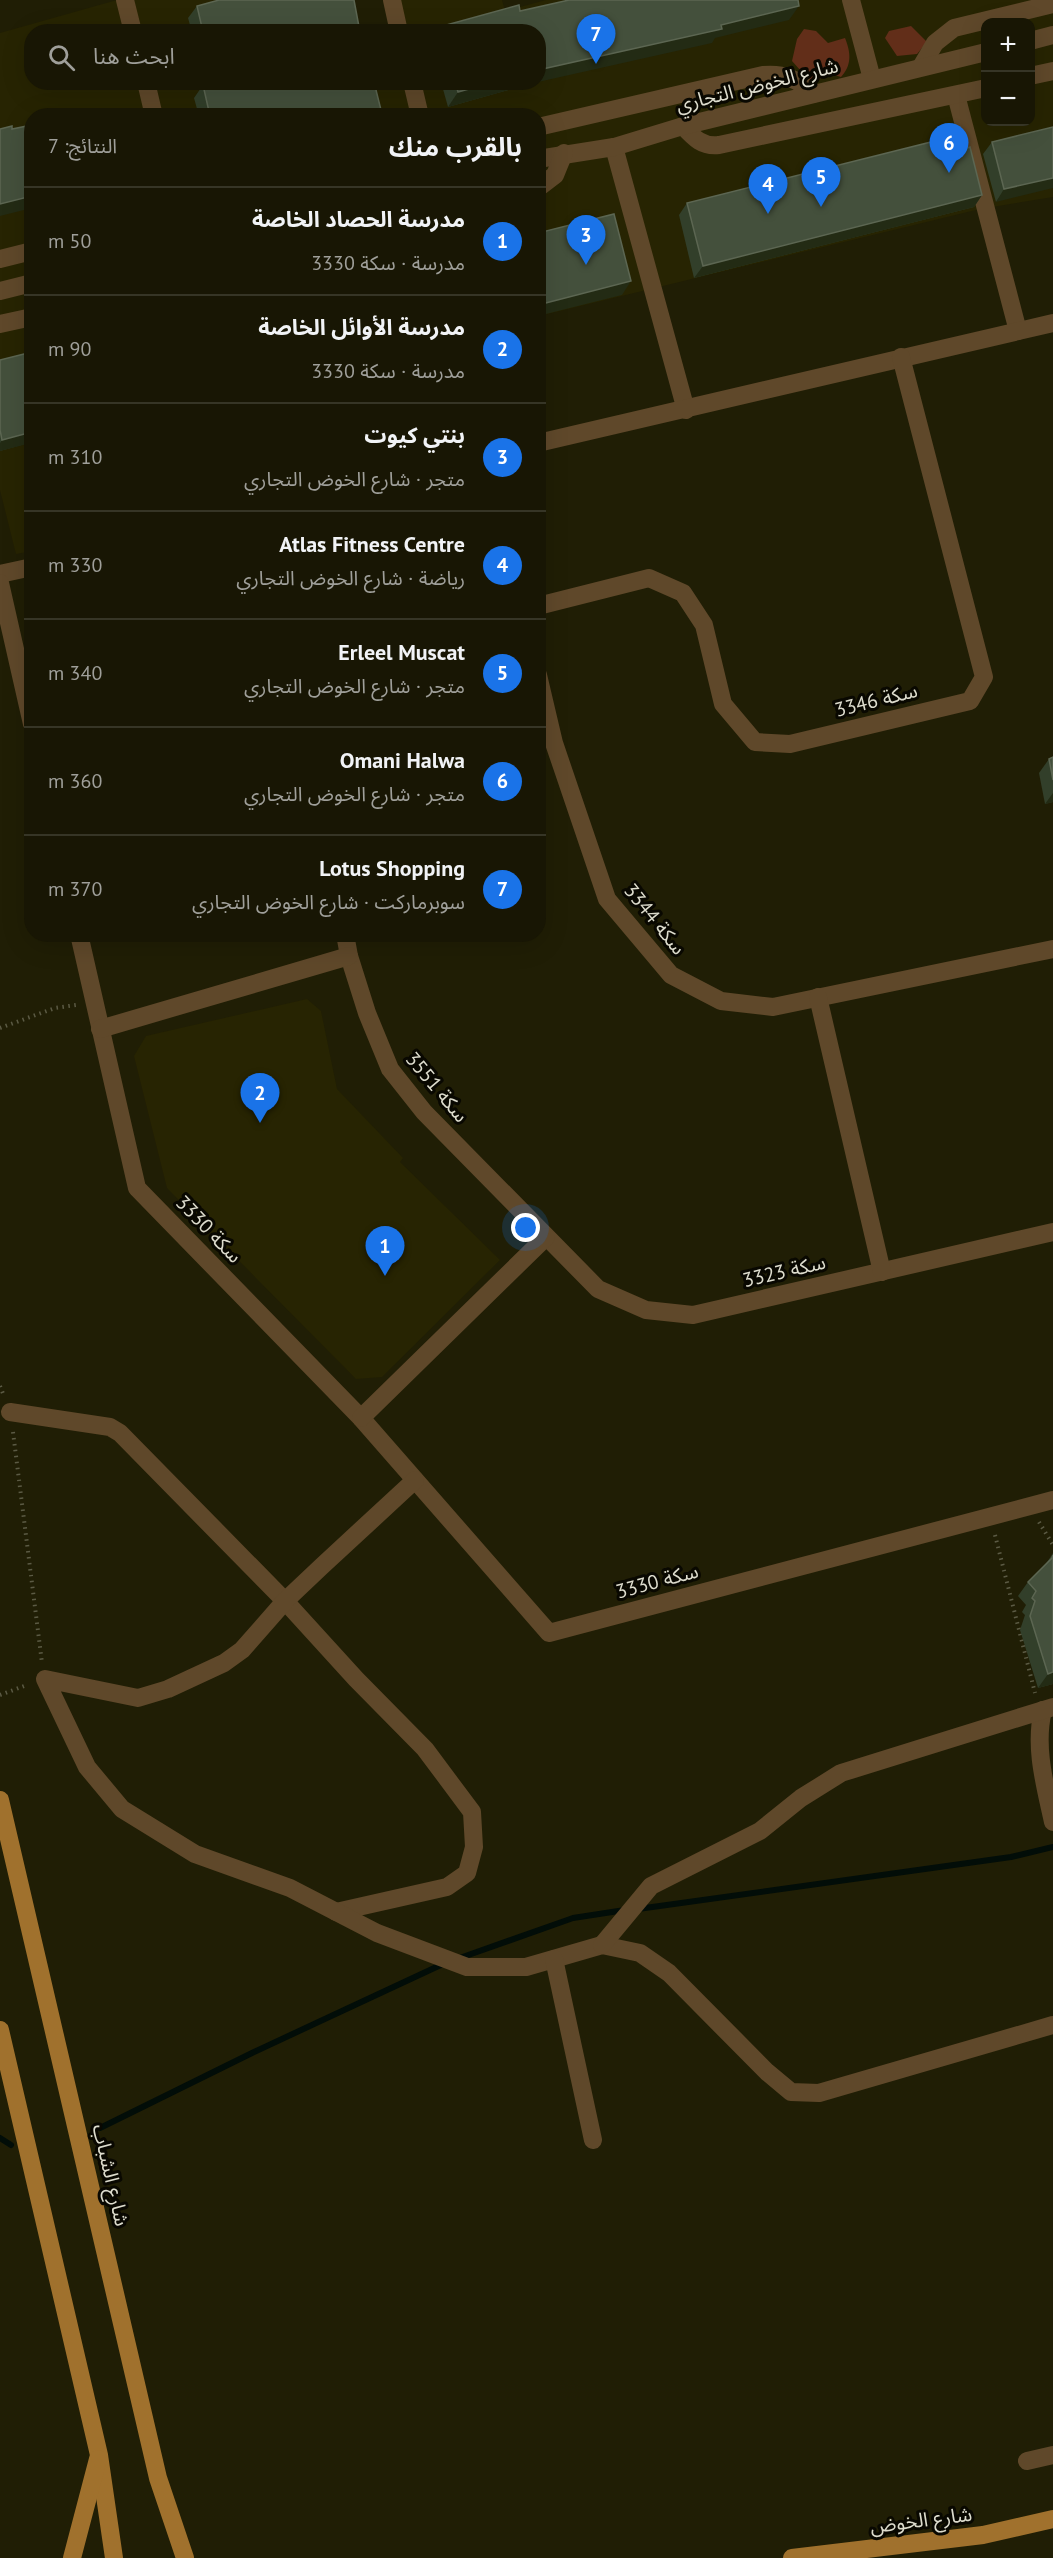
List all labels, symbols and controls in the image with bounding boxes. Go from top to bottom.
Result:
pin: 7 [576,14,616,64]
map controls [981,18,1035,126]
button: + [981,18,1035,72]
search box [24,24,546,90]
icon: search [45,41,78,74]
text: ابحث هنا [93,42,175,70]
street label: شارع الخوض التجاري [673,52,842,120]
button: − [981,72,1035,126]
pin: 6 [930,124,968,173]
text: بالقرب منك [389,130,522,163]
text: النتائج: 7 [48,133,117,159]
pin: 5 [802,158,840,207]
pin: 4 [748,164,788,214]
text: مدرسة الحصاد الخاصة [252,205,465,233]
pin: 3 [566,216,606,265]
text: 50 m [48,228,91,254]
text: 1 [497,228,508,254]
text: مدرسة · سكة 3330 [311,250,465,276]
text: مدرسة الأوائل الخاصة [258,313,465,341]
text: 90 m [48,336,91,362]
text: 2 [497,336,508,362]
text: مدرسة · سكة 3330 [311,358,465,384]
text: بنتي كيوت [364,421,465,449]
text: 310 m [48,444,102,470]
text: 3 [497,444,508,470]
text: متجر · شارع الخوض التجاري [244,466,465,492]
text: Atlas Fitness Centre [279,530,465,558]
text: 330 m [48,552,102,578]
text: 4 [497,552,508,578]
text: رياضة · شارع الخوض التجاري [236,565,465,591]
text: Erleel Muscat [338,638,465,666]
text: 340 m [48,660,102,686]
text: 5 [497,660,508,686]
text: متجر · شارع الخوض التجاري [244,673,465,699]
street label: سكة 3346 [832,677,920,723]
text: Omani Halwa [340,746,465,774]
text: 360 m [48,768,102,794]
text: 6 [497,768,508,794]
text: متجر · شارع الخوض التجاري [244,781,465,807]
text: Lotus Shopping [319,854,465,882]
text: 370 m [48,876,102,902]
text: 7 [497,876,508,902]
street label: سكة 3344 [618,878,692,960]
text: سوبرماركت · شارع الخوض التجاري [192,889,465,915]
street label: سكة 3551 [400,1046,474,1128]
pin: 2 [240,1074,280,1123]
street label: سكة 3330 [170,1190,248,1268]
your location [511,1213,540,1242]
pin: 1 [366,1226,404,1276]
street label: سكة 3323 [740,1249,828,1293]
street label: سكة 3330 [613,1558,701,1604]
street label: شارع الشباب [85,2121,135,2229]
street label: شارع الخوض [869,2501,974,2541]

